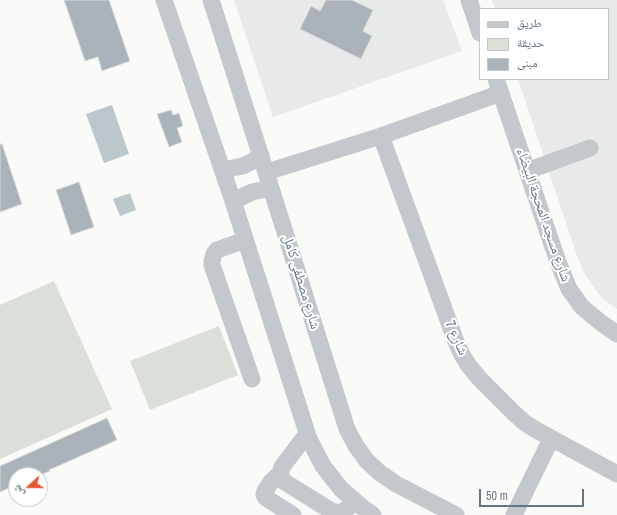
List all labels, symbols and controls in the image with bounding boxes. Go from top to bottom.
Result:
legend [479,8,609,80]
text: طريق [517,15,542,31]
text: حديقة [517,35,545,51]
text: مبنى [517,55,538,71]
street label: شارع مسجد المحجة البيضاء [512,146,574,284]
street label: شارع مصطفى كامل [279,233,323,331]
street label: شارع 7 [441,318,471,358]
north arrow [8,467,48,507]
scale bar [481,481,586,507]
text: ش [9,483,26,499]
text: 50 m [486,488,508,504]

